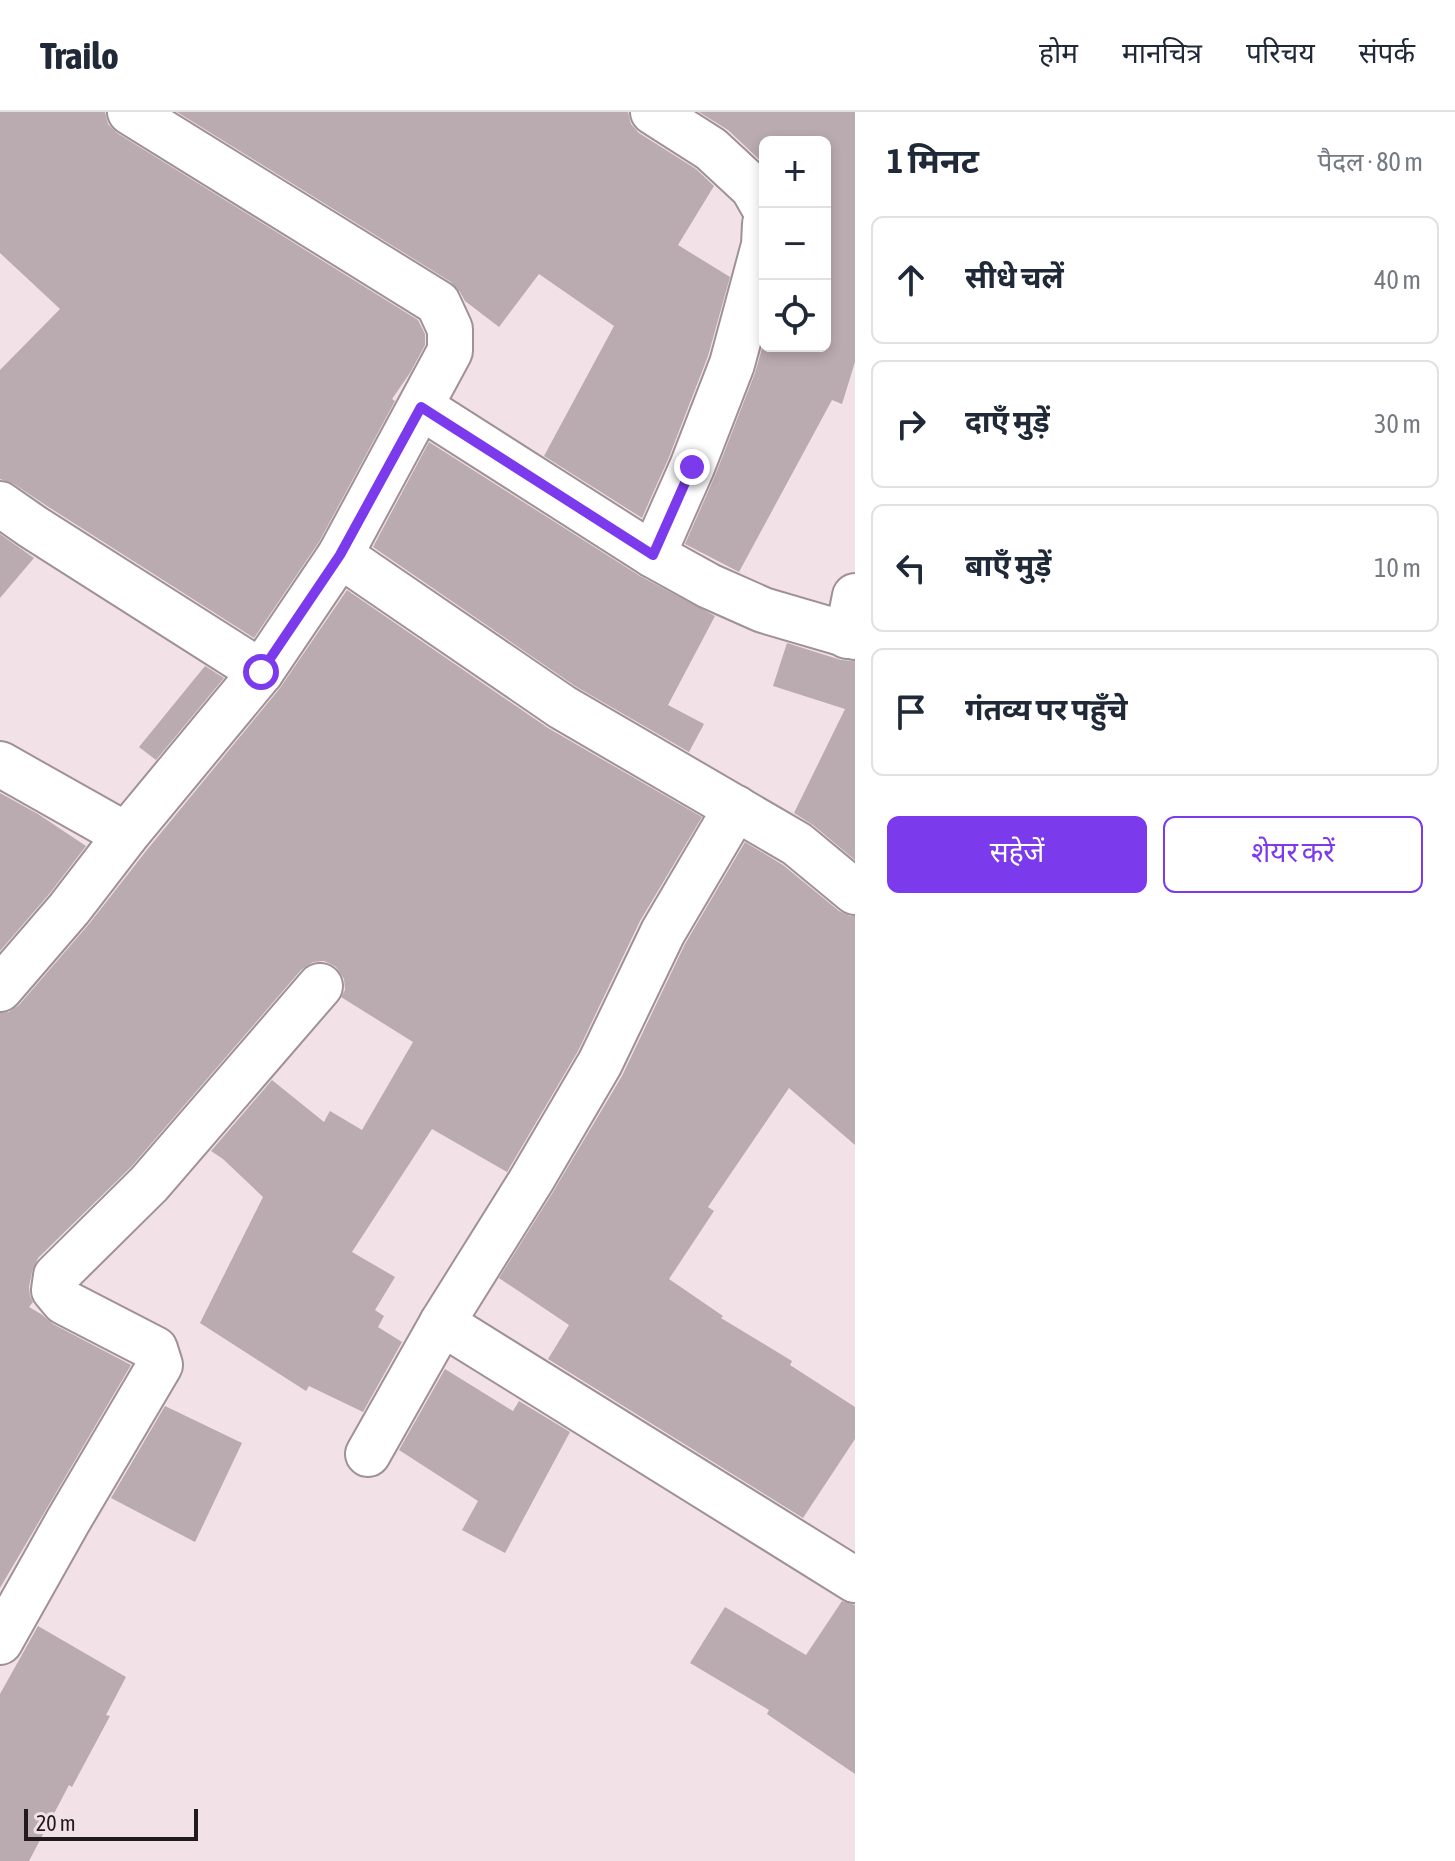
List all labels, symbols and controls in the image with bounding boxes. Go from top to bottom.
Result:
text: Trailo [40,34,119,77]
text: होम [1039,37,1078,69]
text: मानचित्र [1122,37,1202,69]
text: परिचय [1246,37,1315,69]
text: संपर्क [1359,37,1415,69]
map controls [759,136,831,352]
button: + [759,136,831,208]
text: 1 मिनट [887,141,979,180]
text: पैदल · 80 m [1317,147,1423,177]
button: − [759,208,831,280]
icon: ahead [889,258,933,302]
text: सीधे चलें [965,260,1064,294]
text: 40 m [1374,265,1421,295]
button: locate [759,280,831,352]
icon: right [889,402,933,446]
text: दाएँ मुड़ें [965,404,1050,438]
text: 30 m [1374,409,1421,439]
route end [674,449,710,485]
icon: left [889,546,933,590]
text: बाएँ मुड़ें [965,548,1051,582]
text: 10 m [1374,553,1421,583]
route start [243,654,279,690]
icon: arrive [889,690,933,734]
text: गंतव्य पर पहुँचे [965,692,1127,726]
button: सहेजें [887,816,1147,893]
button: शेयर करें [1163,816,1423,893]
scale bar [24,1805,198,1841]
text: 20 m [36,1810,76,1836]

